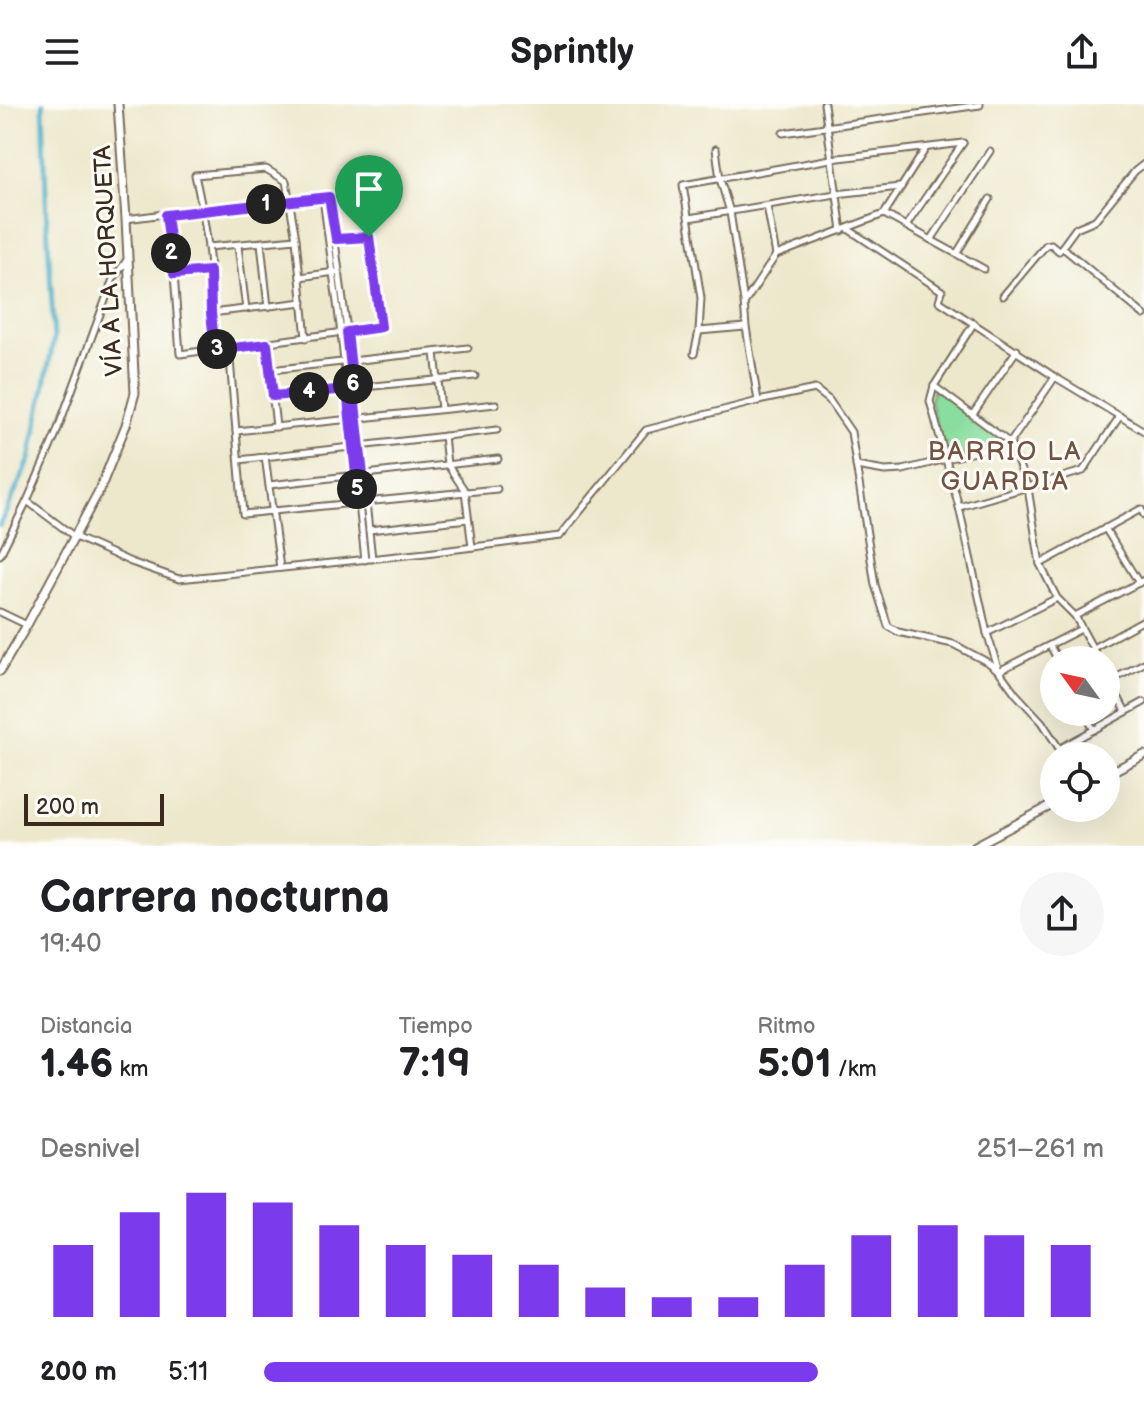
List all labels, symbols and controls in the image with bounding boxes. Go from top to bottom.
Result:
icon: menu [40,30,84,74]
icon: share [1060,30,1104,74]
text: Sprintly [510,31,634,74]
street label: VÍA A LA HORQUETA [87,145,129,377]
pin [335,155,403,237]
icon: arrive [347,167,391,211]
pin: 1 [246,184,286,224]
text: 1 [261,190,271,217]
pin: 2 [151,233,191,273]
text: 2 [164,239,178,266]
pin: 3 [197,329,237,369]
text: 3 [211,335,223,362]
pin: 6 [333,364,373,404]
text: 6 [346,370,360,397]
pin: 4 [289,372,329,412]
text: 4 [303,378,315,405]
district label: BARRIO LA GUARDIA [928,437,1082,498]
pin: 5 [337,469,377,509]
text: 5 [351,475,363,502]
north arrow [1040,646,1120,726]
map controls [1040,646,1120,822]
button: locate [1040,742,1120,822]
scale bar [24,790,164,826]
text: 200 m [36,794,99,821]
text: Carrera nocturna [40,872,390,925]
button: share [1020,872,1104,956]
text: 19:40 [40,929,102,960]
text: Distancia [40,1013,132,1040]
text: Tiempo [399,1013,473,1040]
text: Ritmo [757,1013,816,1040]
text: 1.46 [40,1040,113,1088]
text: 7:19 [399,1040,471,1088]
text: 5:01 [757,1040,832,1088]
text: km [113,1056,148,1083]
text: /km [832,1056,877,1083]
text: Desnivel [40,1134,140,1165]
text: 251–261 m [977,1134,1104,1165]
text: 200 m [40,1357,117,1388]
text: 5:11 [168,1357,208,1388]

